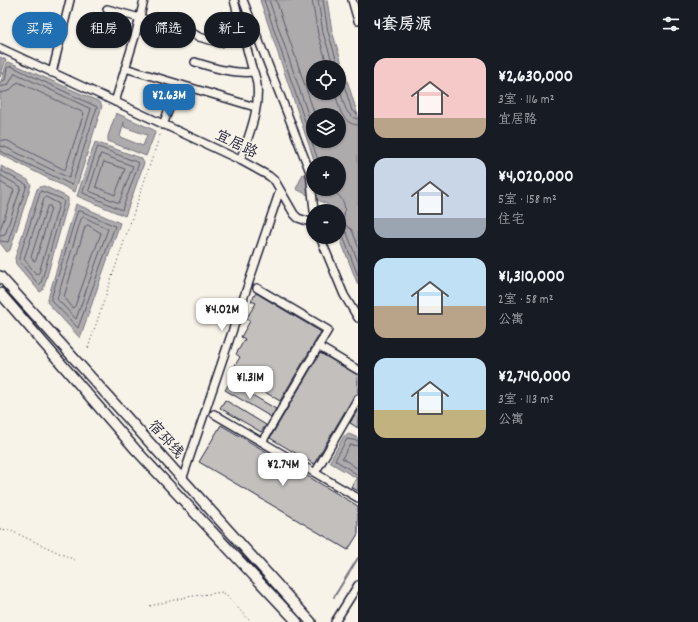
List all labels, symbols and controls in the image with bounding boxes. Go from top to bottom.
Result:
chip: 买房 [12,12,68,48]
chip: 租房 [76,12,132,48]
chip: 筛选 [140,12,196,48]
chip: 新上 [204,12,260,48]
icon: filters [660,13,682,35]
text: 4套房源 [374,14,432,38]
map controls [306,60,346,244]
button: locate [306,60,346,100]
text: ¥2,630,000 [498,66,573,90]
icon: home [406,74,454,122]
pin: ¥2.63M [136,84,202,118]
text: ¥2.63M [152,87,186,106]
text: 3室 · 116 m² [498,91,554,110]
button: layers [306,108,346,148]
text: 宜居路 [498,111,537,130]
street label: 宜居路 [211,125,261,165]
button: + [306,156,346,196]
text: ¥4,020,000 [498,166,574,190]
icon: home [406,174,454,222]
text: 5室 · 158 m² [498,191,557,210]
button: − [306,204,346,244]
text: 住宅 [498,211,524,230]
text: ¥1,310,000 [498,266,565,290]
icon: home [406,274,454,322]
text: 2室 · 58 m² [498,291,553,310]
pin: ¥4.02M [189,298,255,332]
text: ¥4.02M [205,301,239,320]
text: 公寓 [498,311,524,330]
pin: ¥1.31M [217,366,283,400]
text: ¥2,740,000 [498,366,571,390]
text: ¥1.31M [236,369,264,388]
icon: home [406,374,454,422]
text: 3室 · 113 m² [498,391,554,410]
text: 公寓 [498,411,524,430]
street label: 宿邳线 [142,416,188,464]
pin: ¥2.74M [250,453,316,487]
text: ¥2.74M [267,456,299,475]

